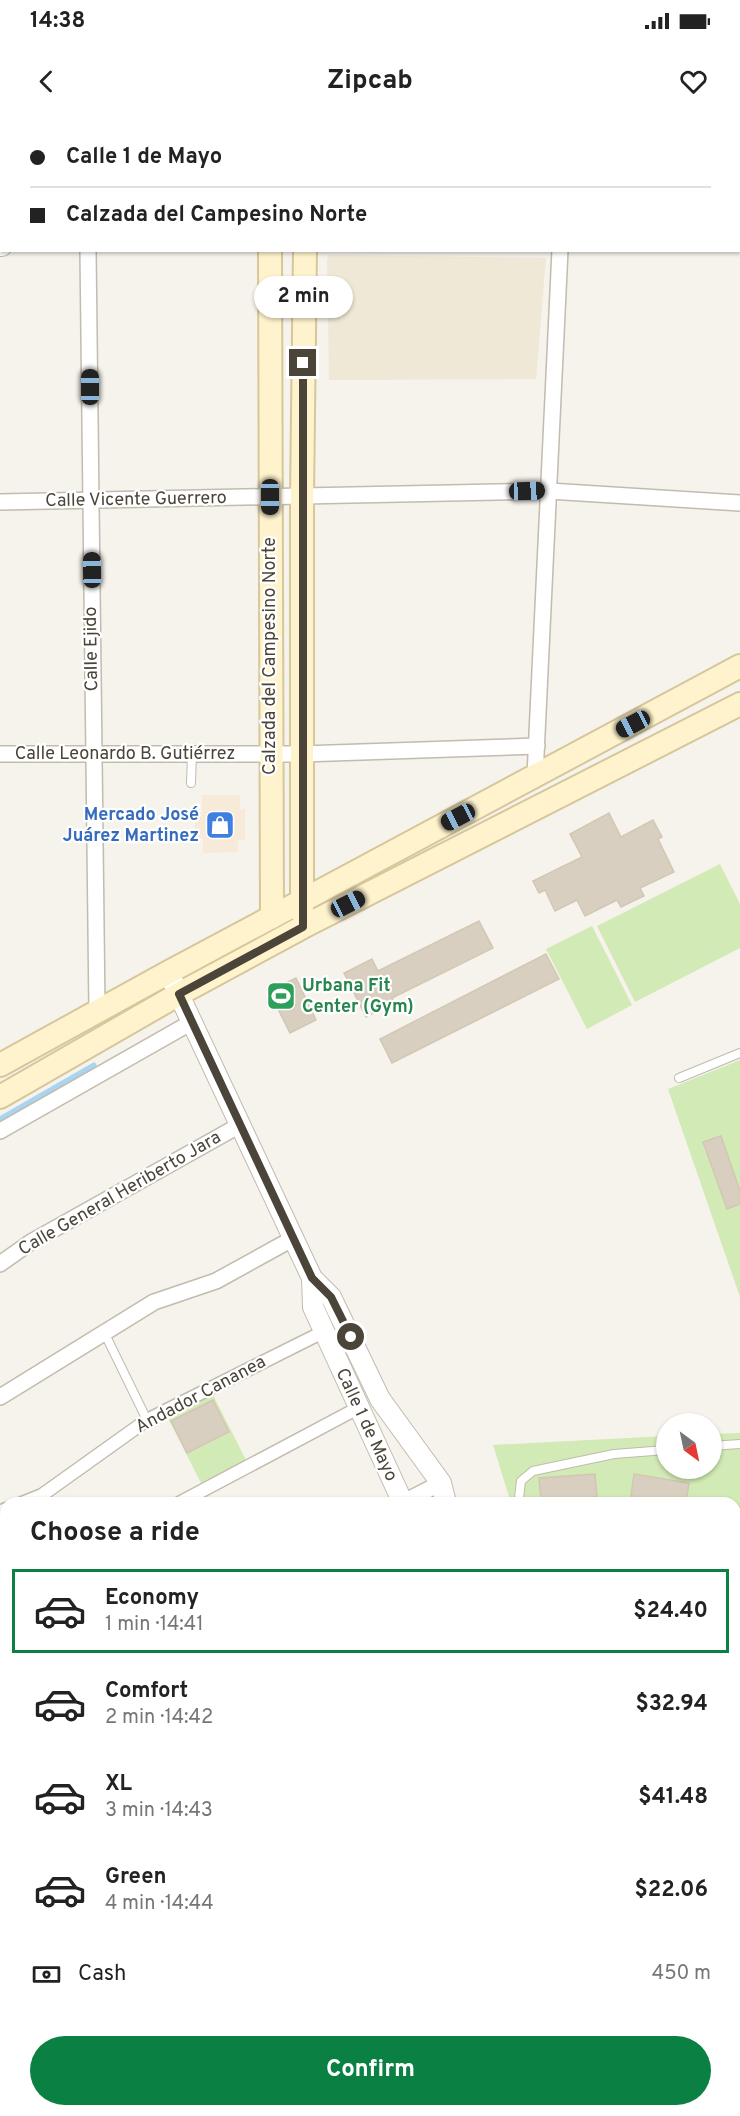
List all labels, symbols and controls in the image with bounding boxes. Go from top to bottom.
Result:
text: 14:38 [30,8,85,35]
text: Zipcab [327,64,413,98]
icon: back [30,65,63,98]
icon: heart [677,65,710,98]
text: Calle 1 de Mayo [66,144,222,171]
text: Calzada del Campesino Norte [66,202,367,229]
callout: 2 min [254,276,352,318]
text: 2 min [277,284,330,310]
route end [289,349,316,376]
car [81,369,99,405]
car [261,479,279,515]
car [509,481,545,501]
street label: Calle Vicente Guerrero [45,487,227,513]
street label: Calzada del Campesino Norte [259,537,282,775]
car [83,552,101,588]
street label: Calle Ejido [80,606,104,692]
car [613,708,653,740]
street label: Calle Leonardo B. Gutiérrez [15,743,235,766]
car [438,801,478,833]
place label: Mercado José Juárez Martinez [63,804,199,848]
shop icon: Mercado José Juárez Martinez [204,809,236,841]
car [328,888,368,920]
place label: Urbana Fit Center (Gym) [302,975,414,1019]
sports icon: Urbana Fit Center (Gym) [265,980,297,1012]
street label: Calle General Heriberto Jara [15,1127,225,1261]
route start [337,1323,364,1350]
street label: Andador Cananea [132,1351,270,1439]
street label: Calle 1 de Mayo [330,1365,402,1485]
north arrow [656,1413,722,1479]
map controls [656,1413,722,1479]
text: Choose a ride [30,1516,200,1550]
icon: car [33,1584,87,1638]
text: Economy [105,1585,199,1612]
text: $24.40 [633,1598,708,1625]
text: 1 min · 14:41 [105,1612,204,1638]
icon: car [33,1677,87,1731]
text: Comfort [105,1678,188,1705]
text: $32.94 [636,1691,708,1718]
text: 2 min · 14:42 [105,1705,213,1731]
icon: car [33,1770,87,1824]
text: XL [105,1771,132,1798]
text: $41.48 [638,1784,708,1811]
text: 3 min · 14:43 [105,1798,213,1824]
icon: car [33,1863,87,1917]
text: Green [105,1864,167,1891]
text: $22.06 [634,1877,708,1904]
text: 4 min · 14:44 [105,1891,214,1917]
icon: cash [30,1958,63,1991]
text: Cash [78,1961,127,1988]
text: 450 m [652,1961,711,1987]
button: Confirm [30,2036,711,2105]

